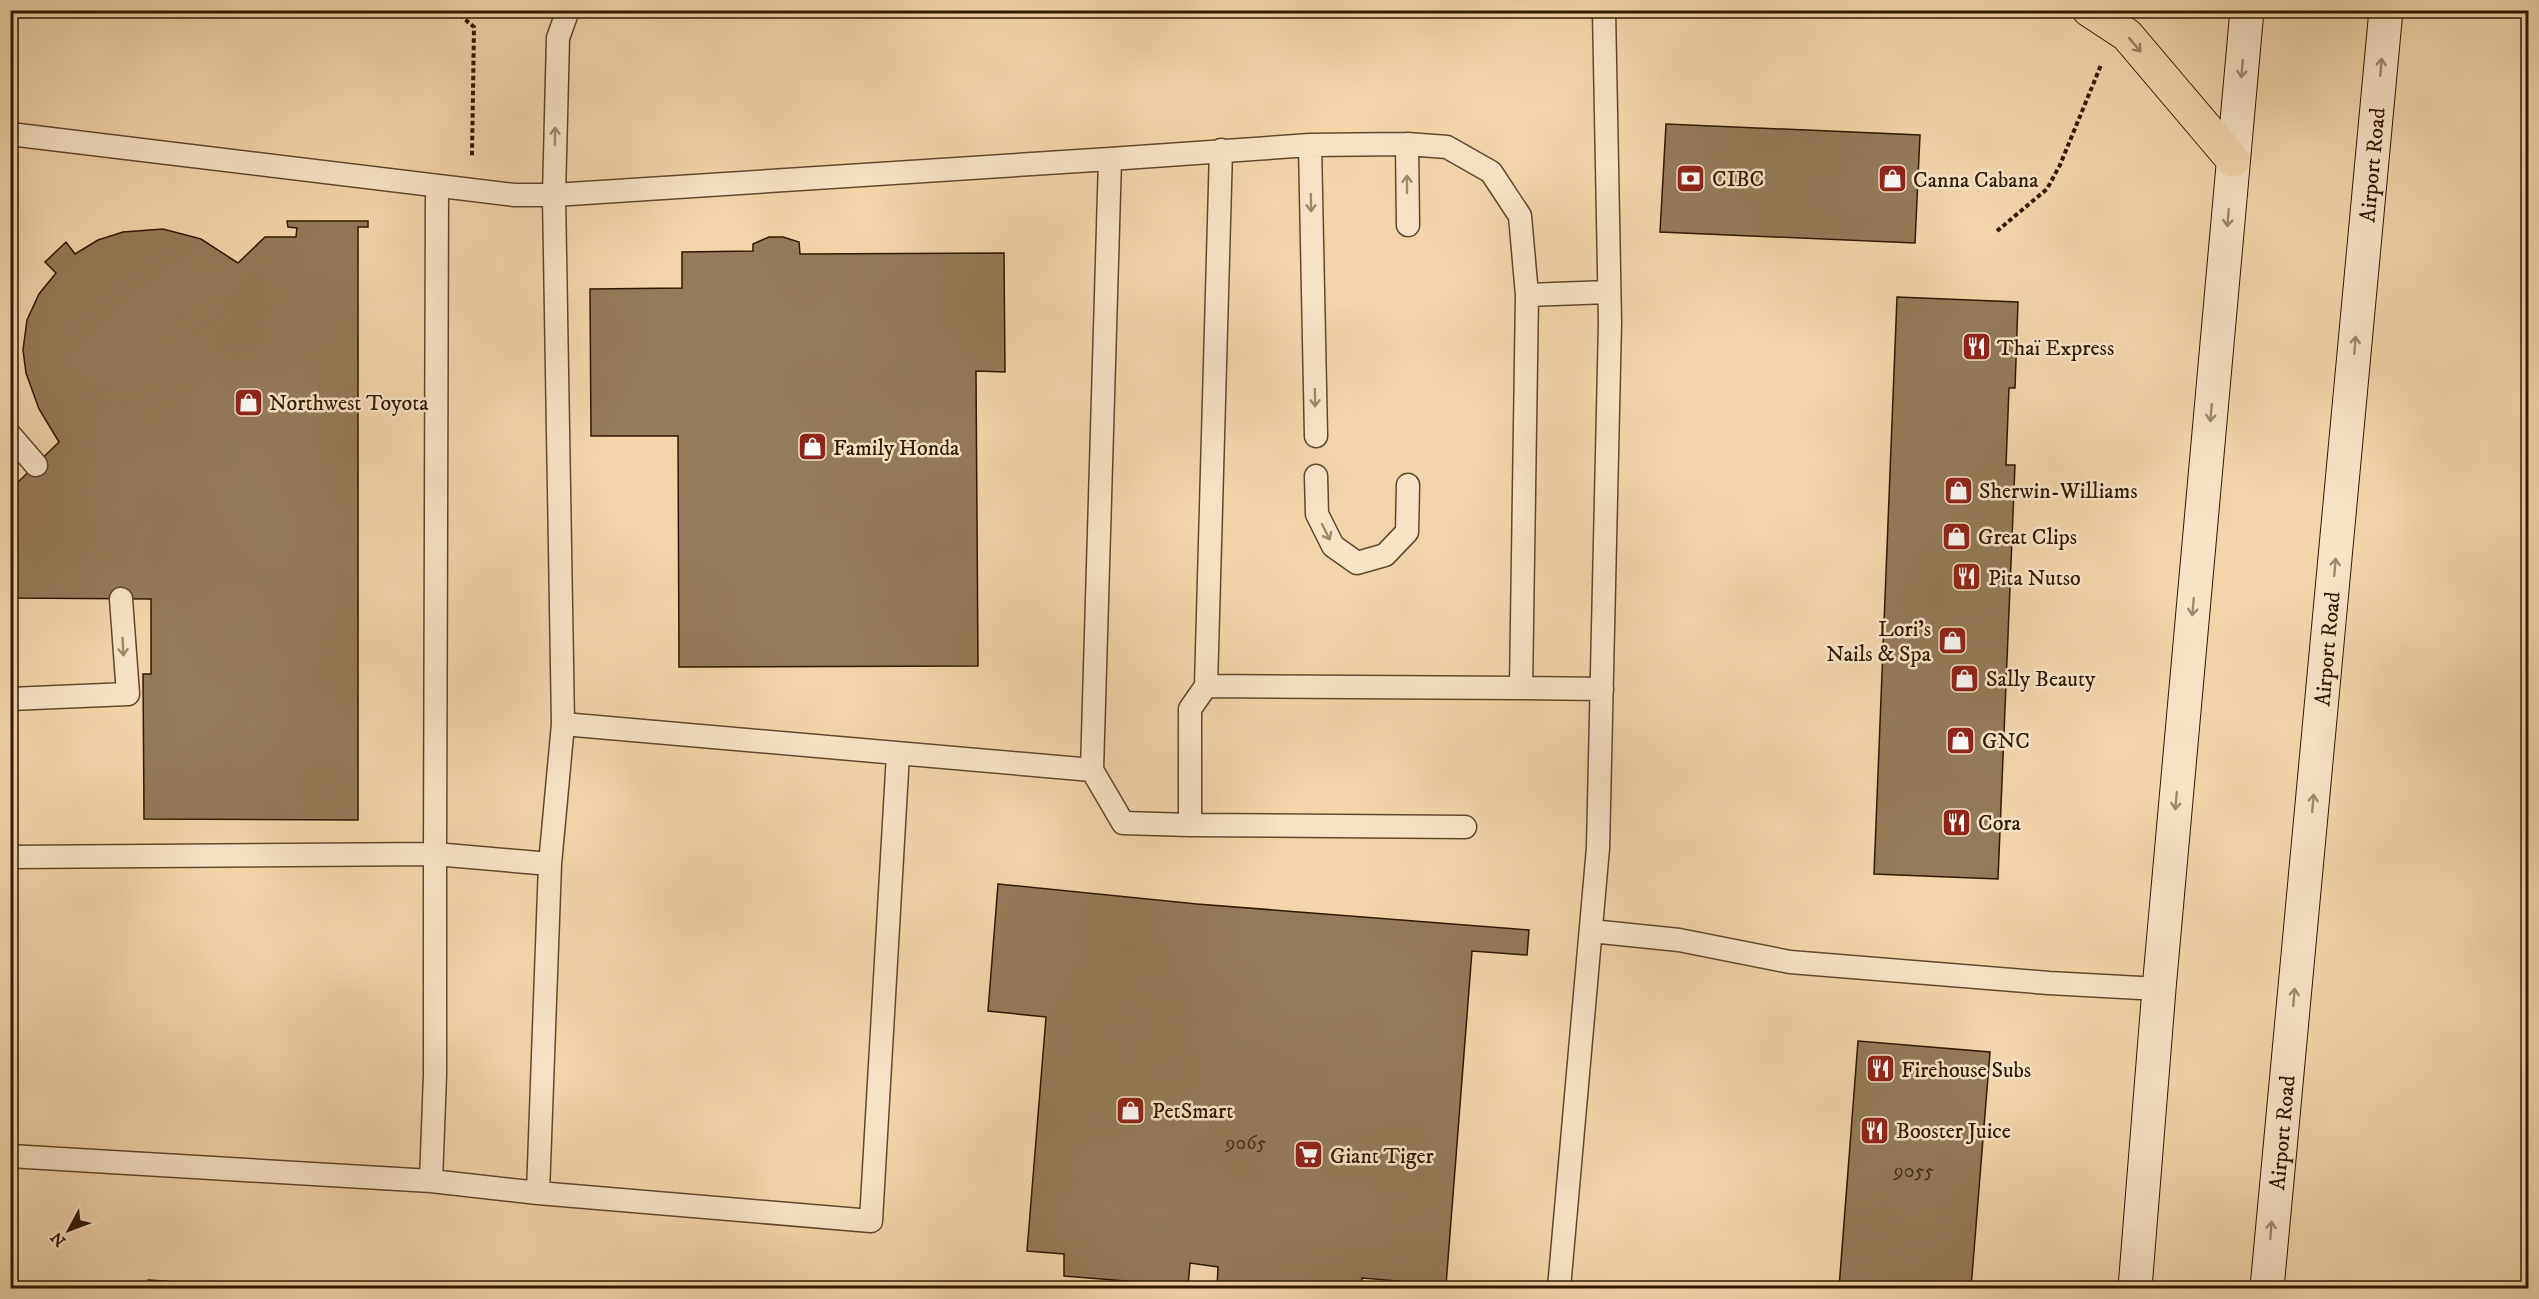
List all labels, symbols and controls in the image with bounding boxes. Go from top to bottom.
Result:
one-way arrow [2129,37,2142,53]
one-way arrow [2236,58,2247,78]
one-way arrow [2376,58,2387,78]
street label: Airport Road [2354,106,2392,224]
one-way arrow [549,127,561,147]
bank icon: CIBC [1675,162,1707,194]
shop icon: Canna Cabana [1876,163,1908,195]
place label: CIBC [1712,166,1764,193]
place label: Canna Cabana [1913,167,2039,194]
one-way arrow [1401,175,1413,195]
one-way arrow [1305,193,1317,213]
one-way arrow [2222,208,2233,228]
restaurant icon: Thaï Express [1960,331,1992,363]
place label: Thaï Express [1997,335,2114,362]
one-way arrow [2350,336,2361,356]
shop icon: Northwest Toyota [232,386,264,418]
one-way arrow [1309,388,1321,408]
place label: Northwest Toyota [269,390,429,417]
one-way arrow [2205,402,2216,422]
shop icon: Family Honda [796,431,828,463]
place label: Family Honda [833,435,960,462]
shop icon: Sherwin-Williams [1942,474,1974,506]
place label: Sherwin-Williams [1979,478,2138,505]
shop icon: Great Clips [1941,520,1973,552]
one-way arrow [1321,522,1332,540]
place label: Great Clips [1978,524,2077,551]
one-way arrow [2330,558,2341,578]
restaurant icon: Pita Nutso [1951,561,1983,593]
place label: Pita Nutso [1988,565,2081,592]
street label: Airport Road [2309,590,2347,707]
one-way arrow [2187,596,2198,616]
place label: Lori's Nails & Spa [1826,616,1932,668]
shop icon: Lori's Nails & Spa [1936,625,1968,657]
one-way arrow [117,636,128,656]
shop icon: Sally Beauty [1949,662,1981,694]
place label: Sally Beauty [1986,666,2096,693]
shop icon: GNC [1945,724,1977,756]
place label: GNC [1982,728,2030,755]
one-way arrow [2170,791,2181,811]
one-way arrow [2308,794,2319,814]
restaurant icon: Cora [1941,806,1973,838]
place label: Cora [1978,810,2021,837]
one-way arrow [2289,988,2300,1008]
restaurant icon: Firehouse Subs [1864,1053,1896,1085]
place label: Firehouse Subs [1901,1057,2031,1084]
street label: Airport Road [2264,1074,2302,1191]
shop icon: PetSmart [1115,1094,1147,1126]
place label: PetSmart [1152,1098,1233,1125]
restaurant icon: Booster Juice [1859,1114,1891,1146]
place label: Booster Juice [1896,1118,2011,1145]
house number: 9065 [1224,1131,1267,1156]
supermarket icon: Giant Tiger [1293,1139,1325,1171]
place label: Giant Tiger [1330,1143,1435,1170]
house number: 9055 [1893,1159,1934,1184]
north arrow [39,1200,99,1260]
one-way arrow [2266,1221,2277,1241]
text: N [47,1228,70,1251]

